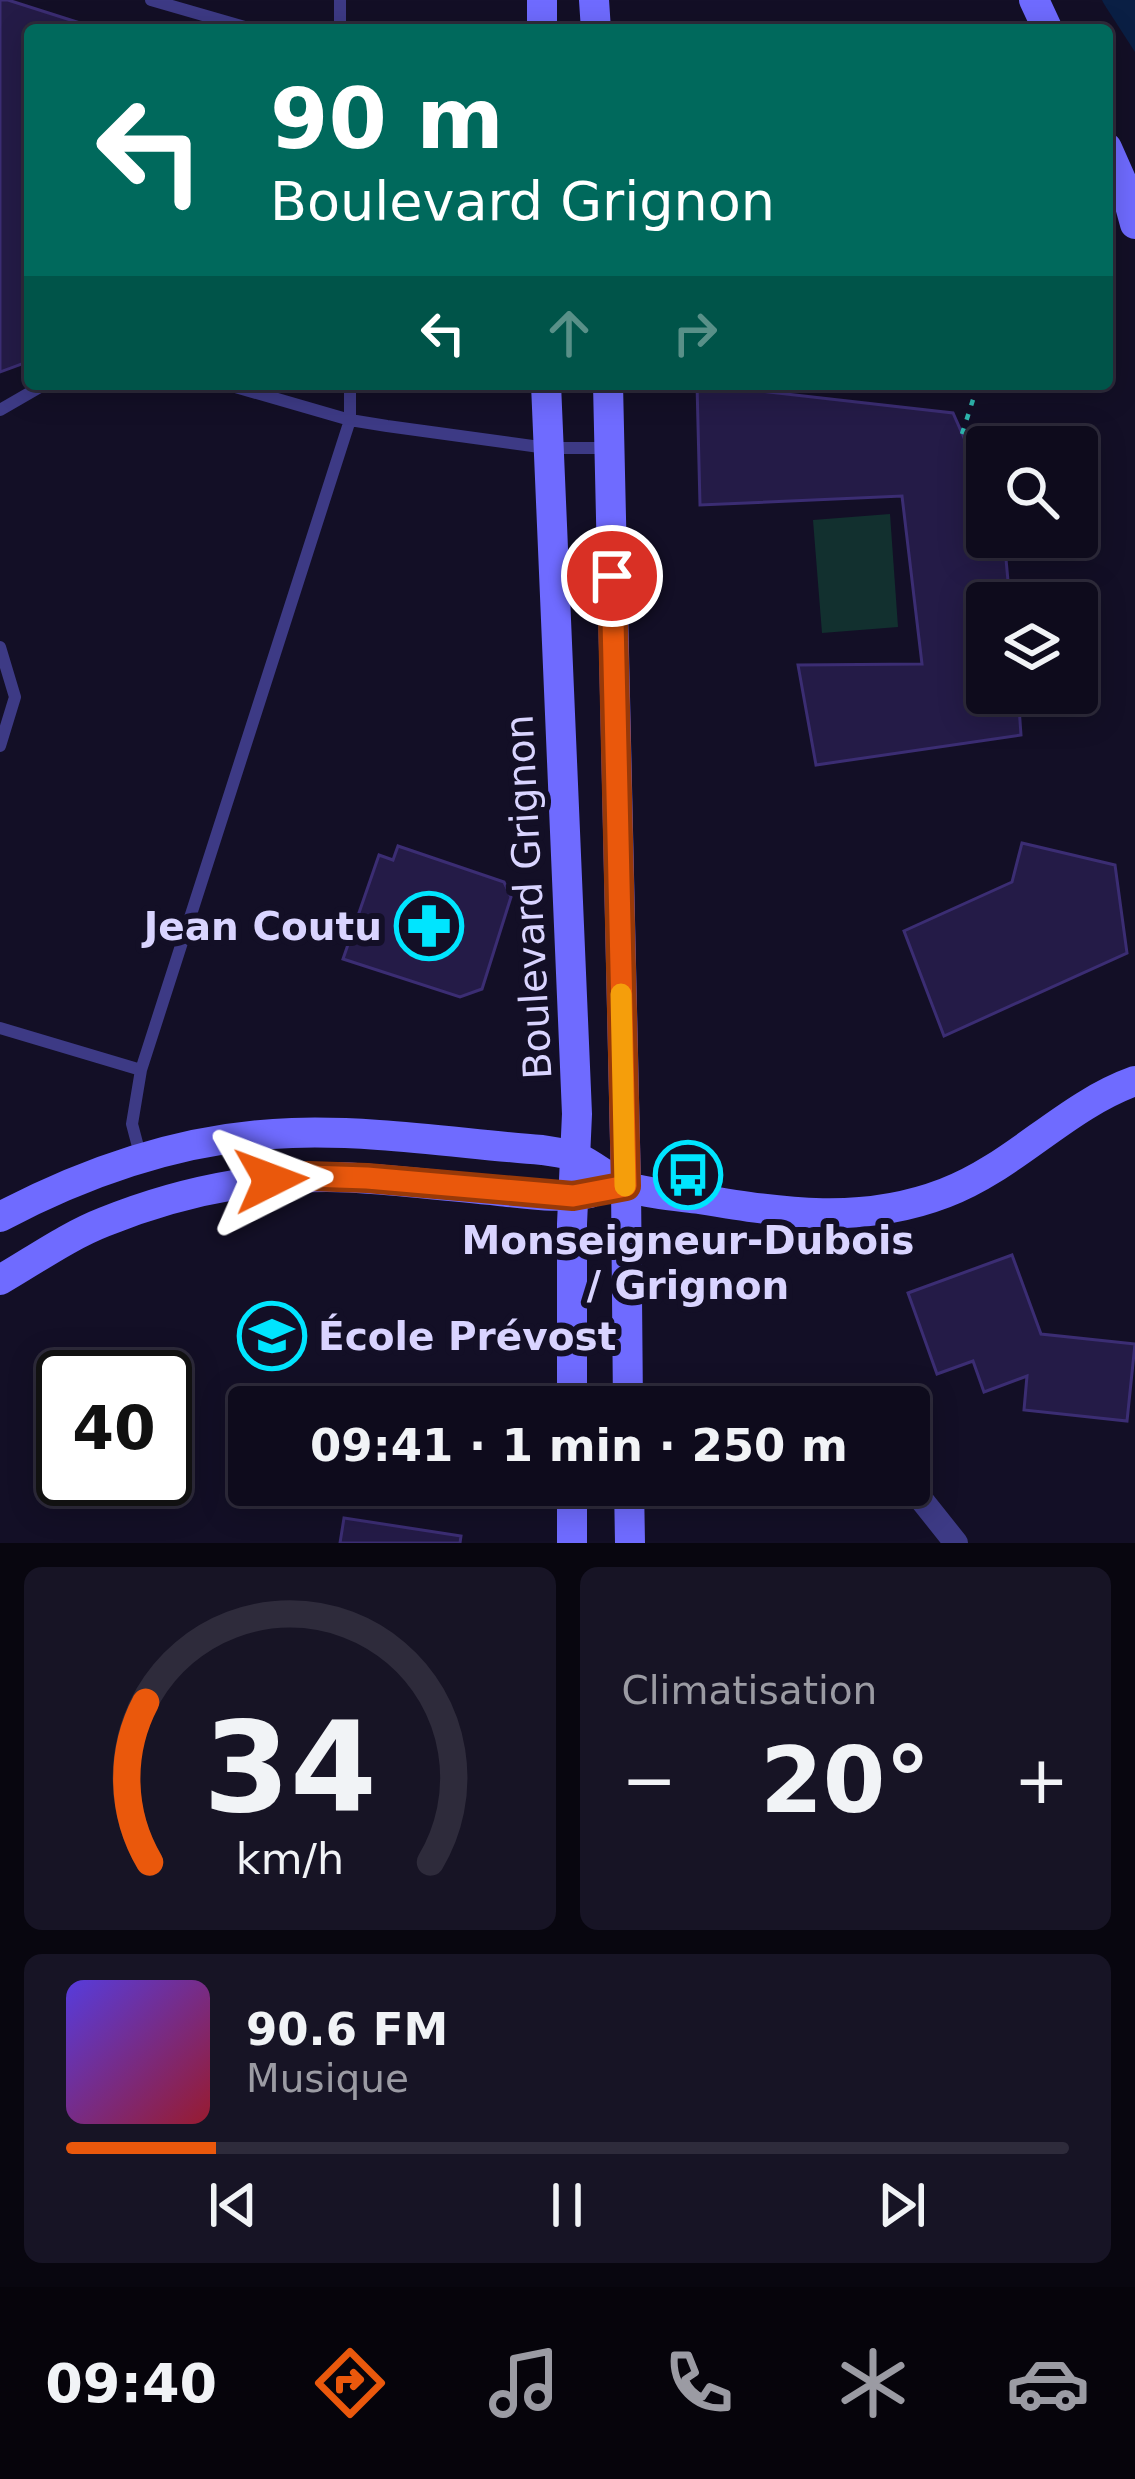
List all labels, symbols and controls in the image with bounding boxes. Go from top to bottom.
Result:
text: 90 m [270,70,504,168]
icon: left [72,72,228,228]
text: Boulevard Grignon [270,170,775,233]
icon: left [410,300,476,366]
icon: ahead [536,300,602,366]
icon: right [662,300,728,366]
map controls [966,426,1098,714]
button: search [966,426,1098,558]
pin [561,525,663,627]
icon: arrive [579,543,645,609]
button: layers [966,582,1098,714]
street label: Boulevard Grignon [496,714,561,1080]
pharmacy icon: Jean Coutu [394,891,464,961]
place label: Jean Coutu [141,904,382,949]
position arrow [208,1117,334,1243]
bus stop icon: Monseigneur-Dubois / Grignon [653,1140,723,1210]
place label: Monseigneur-Dubois / Grignon [461,1218,915,1308]
school or university icon: École Prévost [237,1301,307,1371]
place label: École Prévost [318,1313,616,1359]
speed limit sign: 40 [36,1350,192,1506]
text: 09:41 · 1 min · 250 m [310,1419,848,1472]
text: Climatisation [622,1668,877,1713]
text: 34 [203,1695,377,1840]
text: 20° [760,1728,930,1833]
text: − [622,1742,677,1819]
text: + [1014,1742,1069,1819]
text: km/h [236,1833,344,1883]
text: 90.6 FM [246,2003,448,2056]
text: Musique [246,2056,409,2101]
icon: previous [200,2172,266,2238]
icon: pause [534,2172,600,2238]
icon: next [869,2172,935,2238]
icon: directions [308,2341,392,2425]
icon: music [482,2341,566,2425]
icon: phone [657,2341,741,2425]
icon: climate [831,2341,915,2425]
icon: car [1006,2341,1090,2425]
text: 09:40 [45,2352,217,2415]

